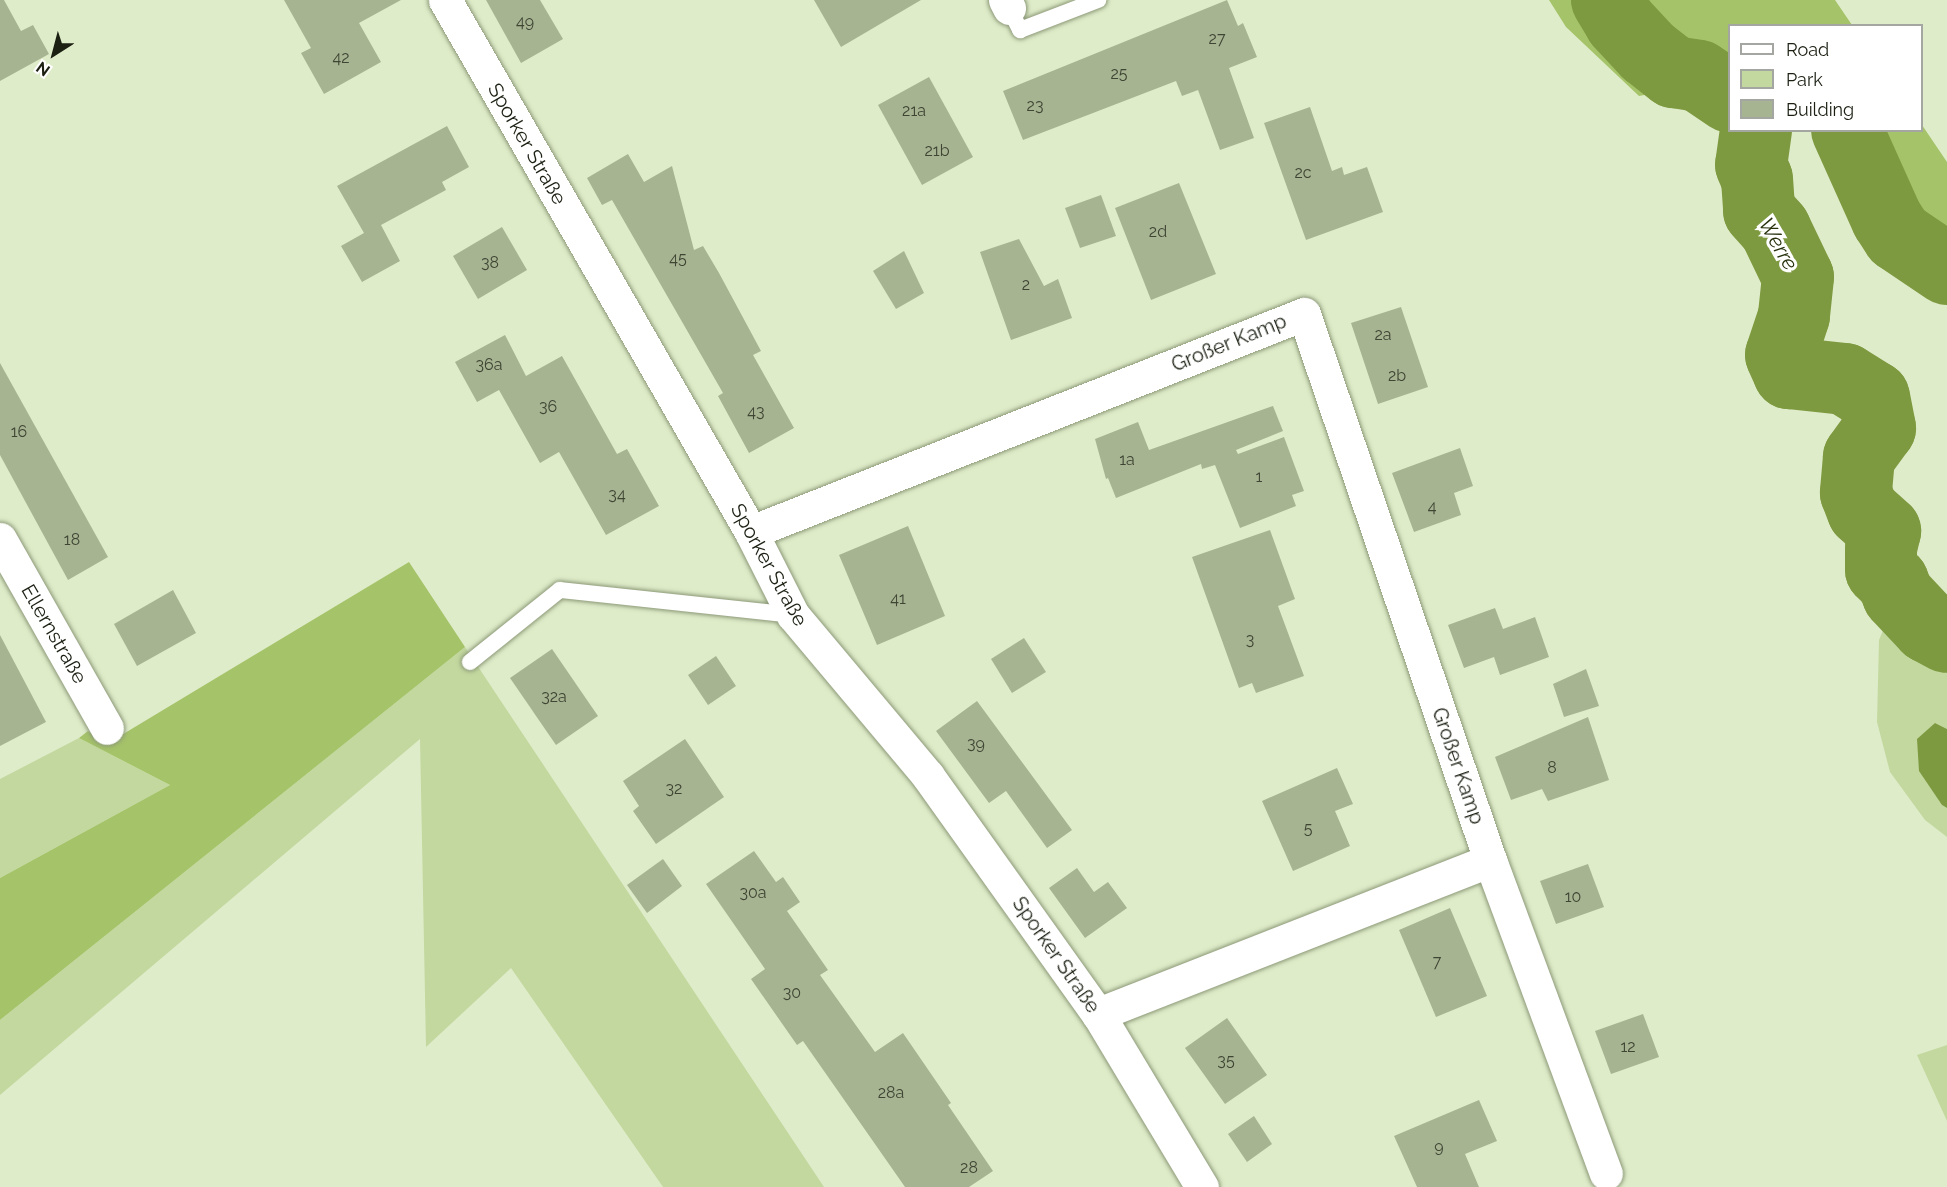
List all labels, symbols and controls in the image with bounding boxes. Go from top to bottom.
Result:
house number: 49 [516,12,534,32]
north arrow [24,24,84,84]
legend [1728,24,1923,132]
house number: 27 [1209,29,1225,49]
text: Road [1786,39,1829,60]
house number: 42 [332,48,350,68]
text: N [33,58,54,80]
house number: 25 [1110,64,1128,84]
text: Park [1786,69,1823,90]
street label: Sporker Straße [482,79,572,209]
house number: 23 [1027,96,1043,116]
text: Building [1786,99,1854,120]
house number: 21a [902,101,926,121]
house number: 21b [924,141,950,161]
house number: 2c [1294,163,1312,183]
water label: Werre [1753,213,1803,275]
house number: 2d [1149,222,1167,242]
house number: 45 [669,249,687,269]
house number: 38 [481,253,499,273]
house number: 2 [1022,275,1030,295]
street label: Großer Kamp [1168,309,1290,377]
house number: 2a [1374,325,1392,345]
house number: 36a [476,355,502,375]
house number: 2b [1388,366,1406,386]
house number: 36 [539,397,557,417]
house number: 43 [747,402,765,422]
house number: 16 [11,422,27,442]
house number: 1a [1119,450,1135,470]
house number: 1 [1256,467,1262,487]
house number: 34 [608,485,626,505]
house number: 4 [1428,497,1436,517]
street label: Sporker Straße [725,499,813,631]
house number: 18 [64,530,80,550]
street label: Ellernstraße [16,580,92,688]
house number: 41 [890,589,906,609]
house number: 3 [1246,630,1254,650]
house number: 32a [541,687,567,707]
street label: Großer Kamp [1427,704,1489,828]
house number: 39 [967,734,985,754]
house number: 8 [1547,758,1557,778]
house number: 32 [666,779,682,799]
house number: 5 [1304,819,1312,839]
house number: 30a [739,883,767,903]
house number: 10 [1565,887,1581,907]
street label: Sporker Straße [1007,892,1105,1018]
house number: 7 [1433,952,1441,972]
house number: 30 [783,983,801,1003]
house number: 12 [1620,1037,1636,1057]
house number: 35 [1217,1051,1235,1071]
house number: 28a [878,1083,904,1103]
house number: 9 [1434,1137,1444,1157]
house number: 28 [960,1158,978,1178]

